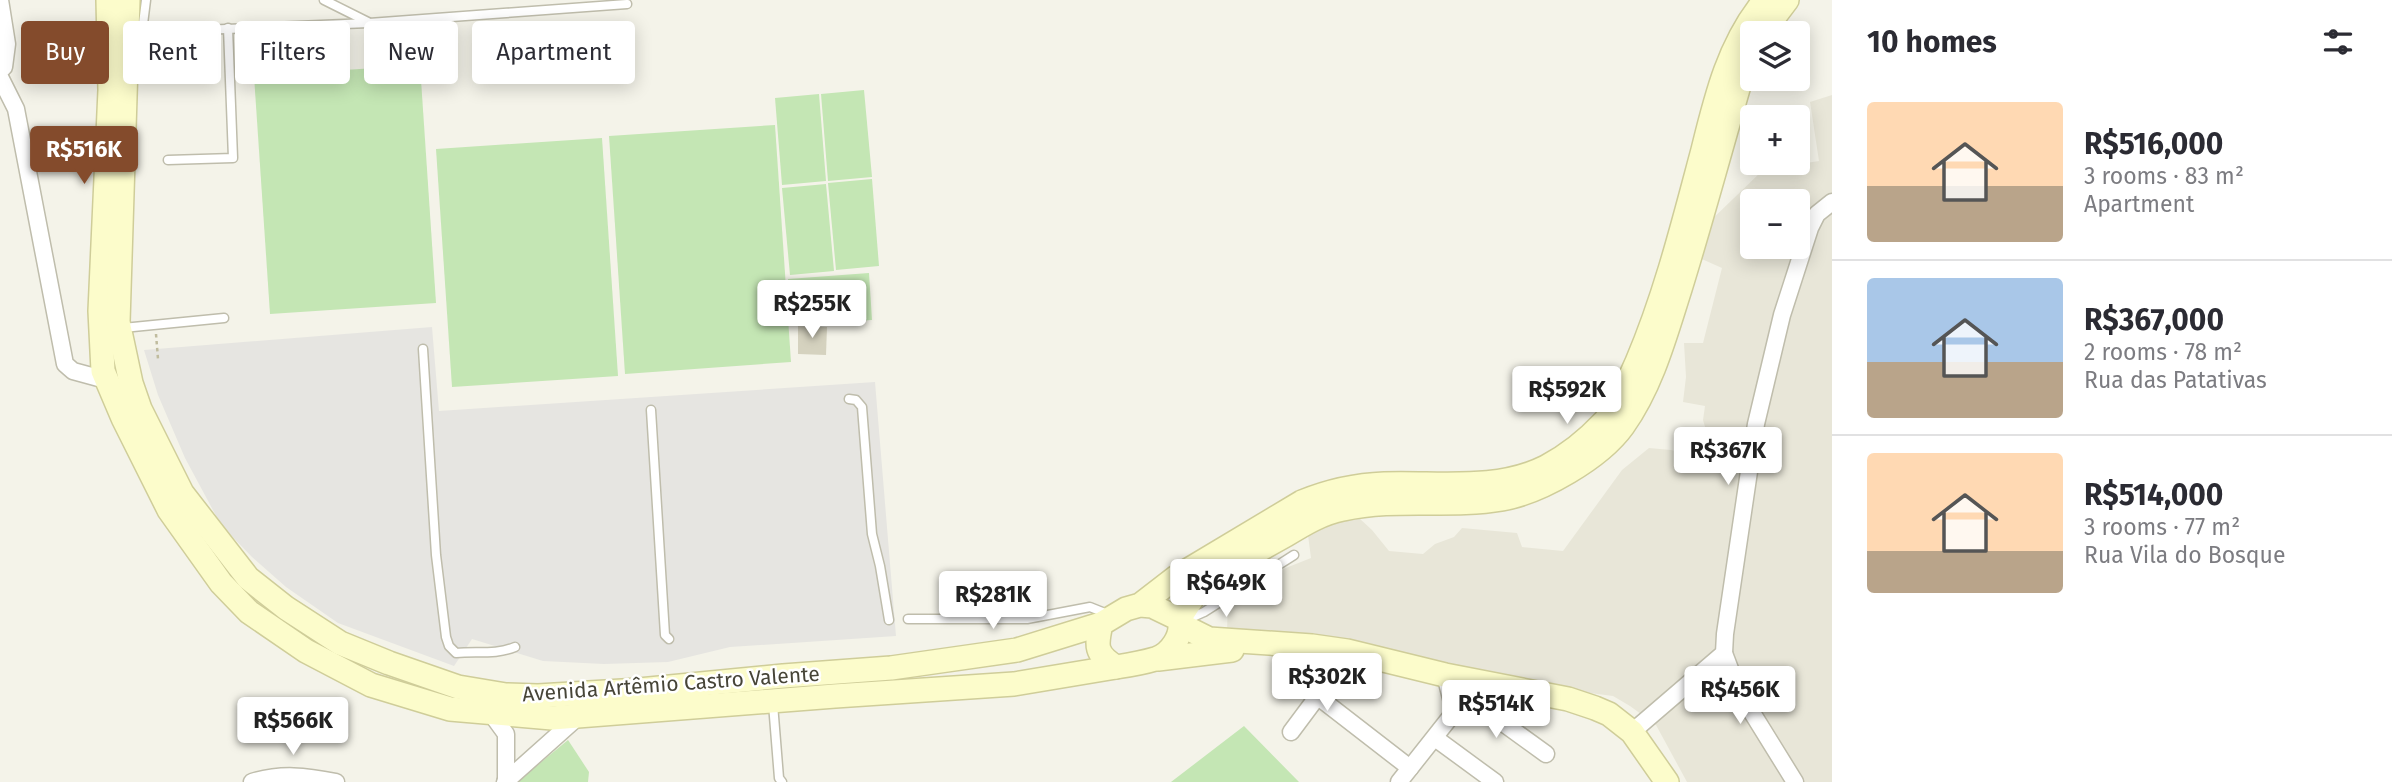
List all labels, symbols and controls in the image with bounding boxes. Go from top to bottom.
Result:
chip: Buy [21,21,109,84]
chip: Rent [123,21,221,84]
chip: Filters [235,21,350,84]
chip: New [364,21,458,84]
chip: Apartment [472,21,635,84]
map controls [1740,21,1810,259]
button: layers [1740,21,1810,91]
icon: filters [2319,23,2357,61]
text: 10 homes [1867,24,1997,60]
button: + [1740,105,1810,175]
text: R$516,000 [2084,126,2223,162]
pin: R$516K [27,127,141,186]
icon: home [1923,130,2007,214]
text: R$516K [46,135,122,163]
text: 3 rooms · 83 m² [2084,162,2244,190]
button: − [1740,189,1810,259]
text: Apartment [2084,190,2194,218]
pin: R$255K [755,280,869,340]
text: R$255K [773,289,851,317]
text: R$367,000 [2084,302,2224,338]
icon: home [1923,306,2007,390]
text: 2 rooms · 78 m² [2084,338,2242,366]
pin: R$592K [1510,366,1624,426]
text: Rua das Patativas [2084,366,2267,394]
text: R$592K [1528,375,1606,403]
pin: R$367K [1671,428,1785,487]
text: R$367K [1690,436,1766,464]
text: R$514,000 [2084,477,2223,513]
icon: home [1923,481,2007,565]
text: 3 rooms · 77 m² [2084,513,2240,541]
text: Rua Vila do Bosque [2084,541,2286,569]
pin: R$649K [1169,560,1283,619]
text: R$649K [1186,568,1266,596]
pin: R$281K [936,572,1050,631]
text: R$281K [955,580,1031,608]
pin: R$302K [1270,654,1384,713]
street label: Avenida Artêmio Castro Valente [521,661,821,707]
text: R$302K [1288,662,1366,690]
pin: R$456K [1683,666,1797,726]
text: R$456K [1700,675,1780,703]
pin: R$514K [1439,680,1553,740]
text: R$514K [1458,689,1534,717]
pin: R$566K [236,698,350,757]
text: R$566K [253,706,333,734]

